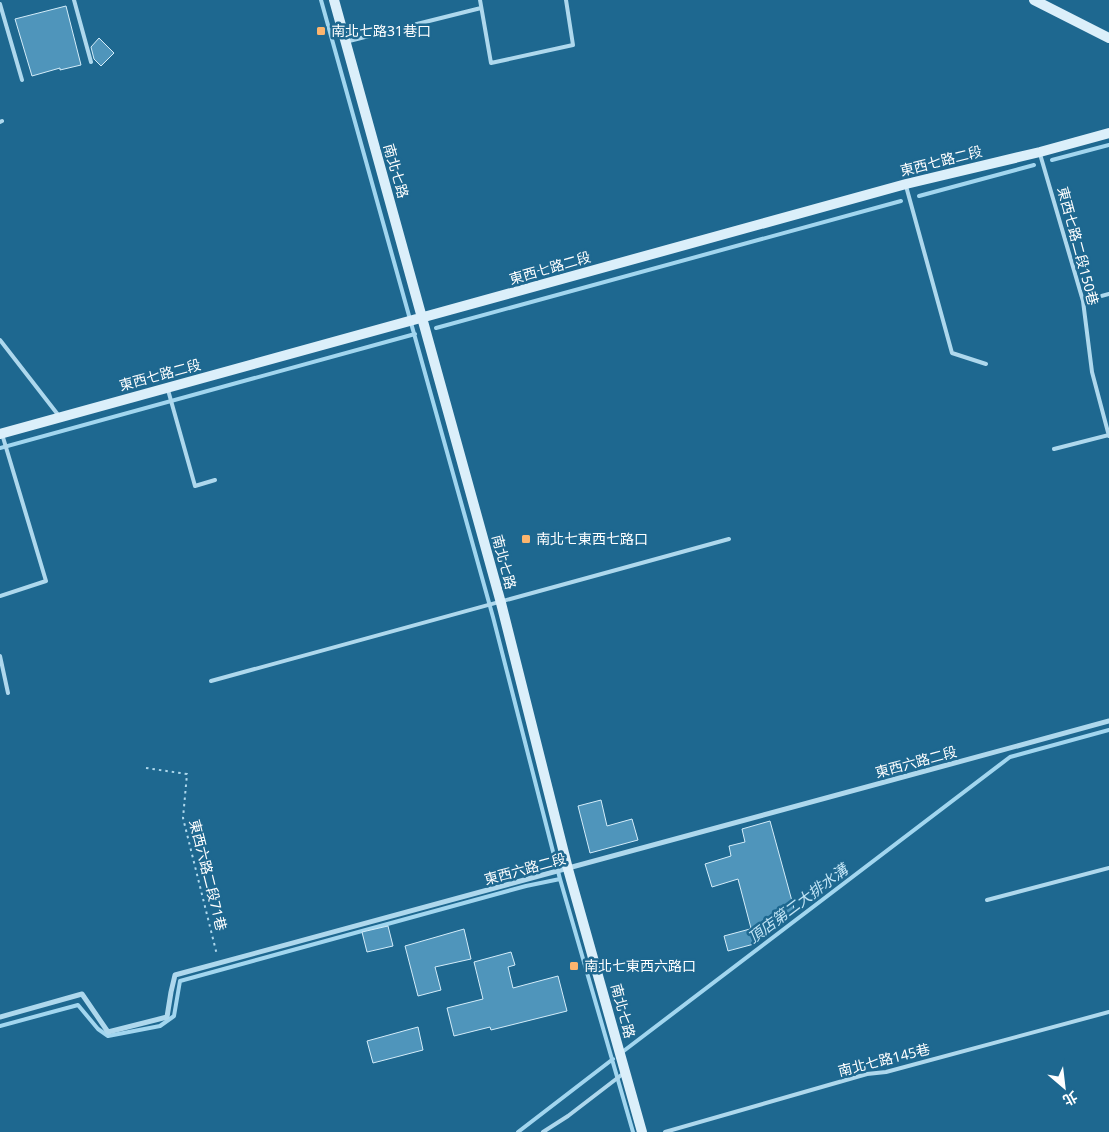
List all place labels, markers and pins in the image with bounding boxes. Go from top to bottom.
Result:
place label: 南北七路31巷口 [331,21,431,40]
marker: 南北七路31巷口 [315,25,327,37]
place label: 南北七東西七路口 [536,529,648,548]
marker: 南北七東西七路口 [520,533,532,545]
place label: 南北七東西六路口 [584,956,696,975]
marker: 南北七東西六路口 [568,960,580,972]

